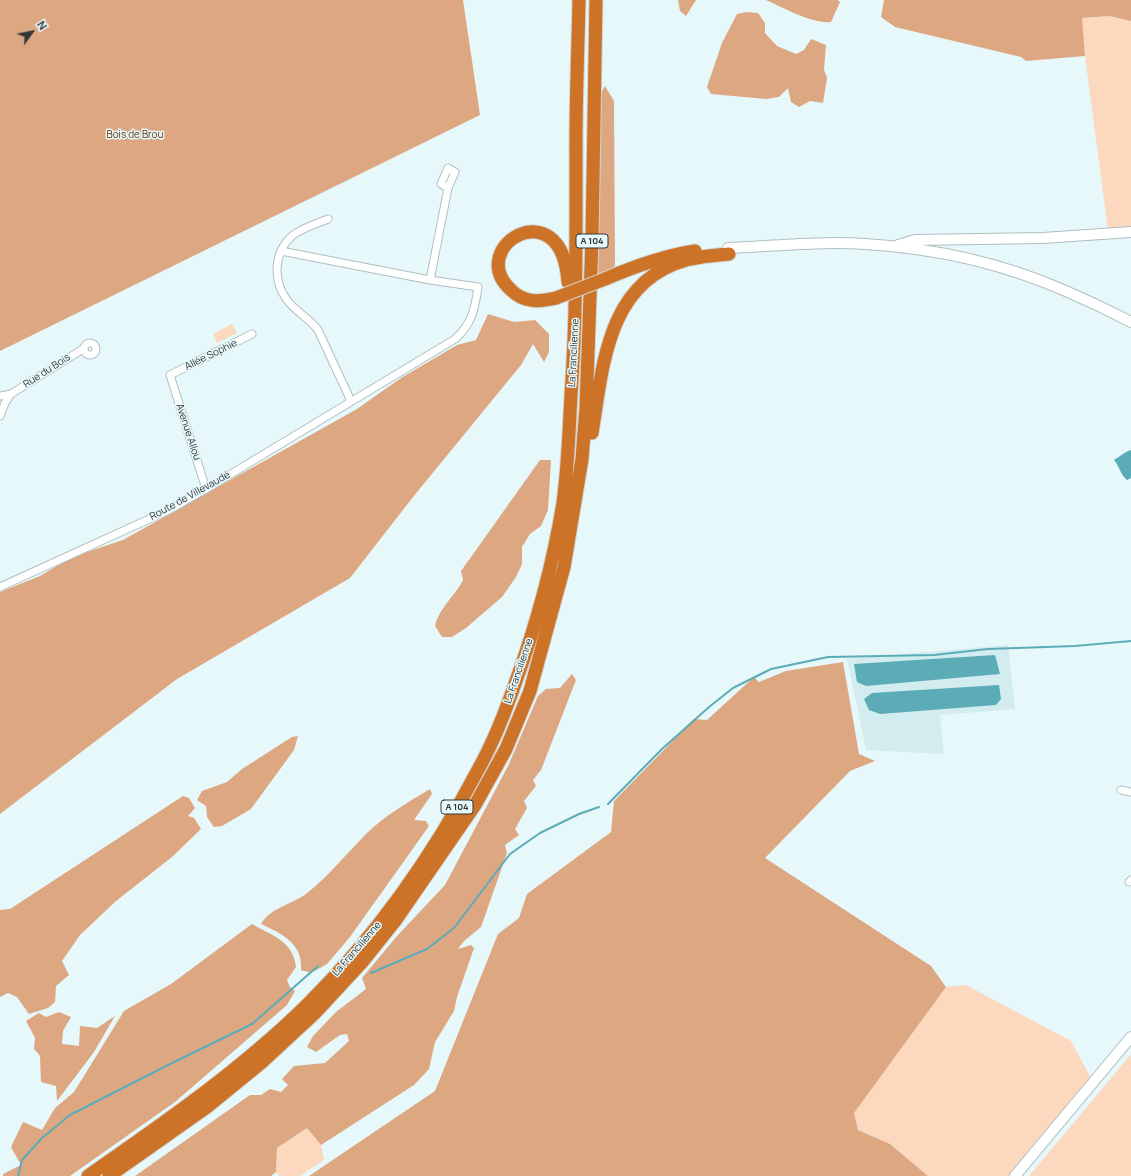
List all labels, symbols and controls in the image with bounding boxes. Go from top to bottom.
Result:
north arrow [12,12,52,52]
text: N [34,18,51,33]
park label: Bois de Brou [107,129,163,141]
road number: A 104 [576,234,608,248]
street label: La Francilienne [566,319,582,387]
street label: Allée Sophie [183,337,239,373]
street label: Rue du Bois [21,351,73,391]
street label: Avenue Allou [173,402,203,462]
street label: Route de Villevaudé [148,469,232,523]
street label: La Francilienne [502,637,536,705]
road number: A 104 [441,800,473,814]
street label: La Francilienne [330,919,384,979]

